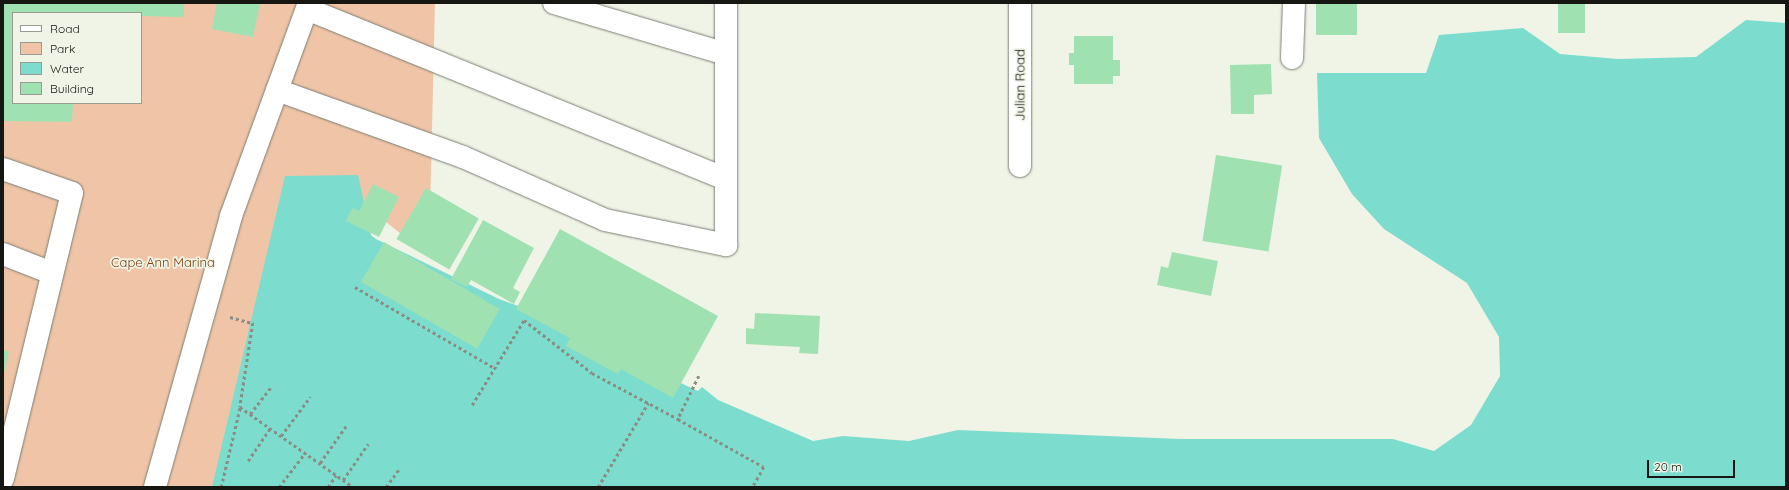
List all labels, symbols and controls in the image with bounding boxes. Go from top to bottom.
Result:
legend [12,12,142,104]
text: Road [50,21,80,36]
text: Park [50,41,75,56]
street label: Julian Road [1012,49,1028,121]
text: Water [50,61,84,76]
text: Building [50,81,94,96]
park label: Cape Ann Marina [111,254,215,270]
scale bar [1649,452,1737,478]
text: 20 m [1654,459,1682,474]

